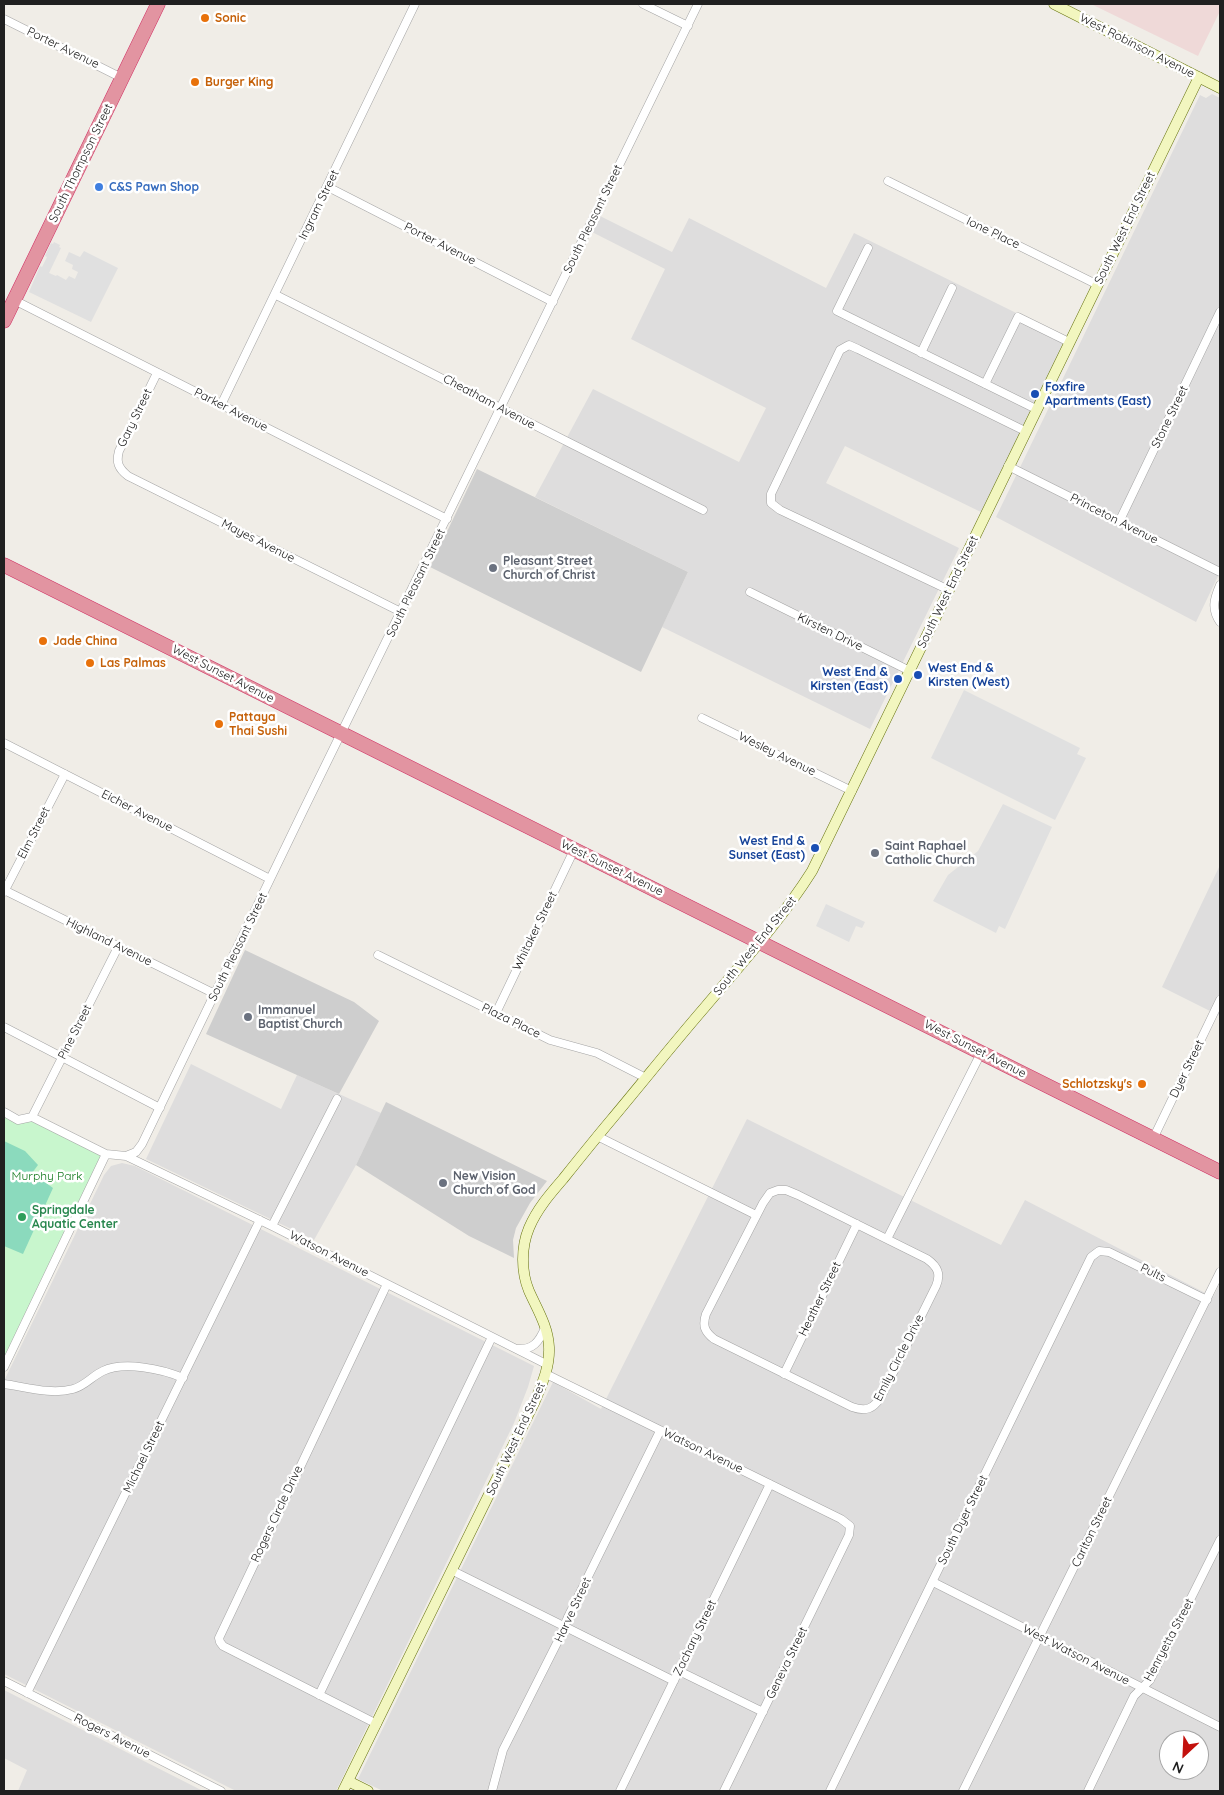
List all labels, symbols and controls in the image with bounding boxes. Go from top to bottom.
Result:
place label: Sonic [215,11,246,25]
street label: West Robinson Avenue [1077,11,1197,81]
marker: Sonic [199,12,211,24]
street label: Porter Avenue [25,24,101,72]
place label: Burger King [205,75,273,89]
marker: Burger King [189,76,201,88]
street label: South Thompson Street [46,101,116,225]
street label: South Pleasant Street [560,162,626,276]
street label: Ingram Street [296,168,342,242]
street label: South West End Street [1092,169,1158,287]
place label: C&S Pawn Shop [109,180,199,194]
marker: C&S Pawn Shop [93,181,105,193]
street label: Ione Place [964,214,1022,252]
street label: Porter Avenue [402,220,478,268]
street label: Cheatham Avenue [441,372,537,432]
place label: Foxfire Apartments (East) [1045,380,1151,408]
street label: Stone Street [1149,383,1191,451]
street label: Parker Avenue [192,385,270,435]
street label: Gary Street [115,386,155,450]
marker: Foxfire Apartments (East) [1029,388,1041,400]
street label: Princeton Avenue [1068,491,1160,547]
street label: Mayes Avenue [219,516,297,566]
street label: South Pleasant Street [383,526,449,640]
street label: South West End Street [915,533,981,651]
place label: Pleasant Street Church of Christ [503,554,596,582]
marker: Pleasant Street Church of Christ [487,562,499,574]
street label: Kirsten Drive [795,610,865,654]
place label: Jade China [53,634,117,648]
marker: Jade China [37,635,49,647]
street label: West Sunset Avenue [170,642,276,706]
place label: Las Palmas [100,656,166,670]
marker: Las Palmas [84,657,96,669]
place label: West End & Kirsten (West) [928,661,1010,689]
place label: West End & Kirsten (East) [810,665,888,693]
marker: West End & Kirsten (West) [912,669,924,681]
marker: West End & Kirsten (East) [892,673,904,685]
place label: Pattaya Thai Sushi [229,710,287,738]
marker: Pattaya Thai Sushi [213,718,225,730]
street label: Wesley Avenue [736,729,818,779]
street label: Eicher Avenue [99,787,175,835]
street label: Elm Street [15,805,53,861]
place label: West End & Sunset (East) [729,834,805,862]
street label: West Sunset Avenue [558,837,666,899]
place label: Saint Raphael Catholic Church [885,839,975,867]
marker: West End & Sunset (East) [809,842,821,854]
marker: Saint Raphael Catholic Church [869,847,881,859]
street label: Whitaker Street [510,889,560,973]
street label: South Pleasant Street [205,890,271,1004]
street label: South West End Street [711,894,799,998]
street label: Highland Avenue [64,915,154,969]
street label: Plaza Place [479,1001,543,1041]
street label: Pine Street [55,1002,95,1062]
place label: Immanuel Baptist Church [258,1003,343,1031]
marker: Immanuel Baptist Church [242,1011,254,1023]
street label: West Sunset Avenue [922,1017,1028,1081]
street label: Dyer Street [1167,1038,1207,1100]
place label: Schlotzsky's [1062,1077,1132,1091]
marker: Schlotzsky's [1136,1078,1148,1090]
park label: Murphy Park [12,1169,82,1183]
place label: New Vision Church of God [453,1169,536,1197]
marker: New Vision Church of God [437,1177,449,1189]
place label: Springdale Aquatic Center [32,1203,118,1231]
marker: Springdale Aquatic Center [16,1211,28,1223]
street label: Watson Avenue [287,1228,371,1280]
street label: Heather Street [796,1259,844,1339]
street label: Pults [1138,1261,1168,1285]
street label: Emily Circle Drive [871,1312,927,1404]
street label: South West End Street [483,1380,549,1498]
street label: Michael Street [120,1419,168,1495]
street label: Watson Avenue [661,1425,745,1477]
street label: Rogers Circle Drive [248,1463,306,1565]
street label: South Dyer Street [935,1473,991,1567]
street label: Carlton Street [1069,1494,1115,1570]
street label: Harve Street [552,1575,594,1645]
street label: Henryetta Street [1141,1596,1197,1684]
street label: Zachary Street [670,1598,720,1678]
street label: West Watson Avenue [1020,1622,1132,1688]
street label: Geneva Street [763,1625,811,1701]
street label: Rogers Avenue [71,1711,153,1761]
north arrow [1159,1730,1209,1780]
text: N [1170,1757,1187,1778]

